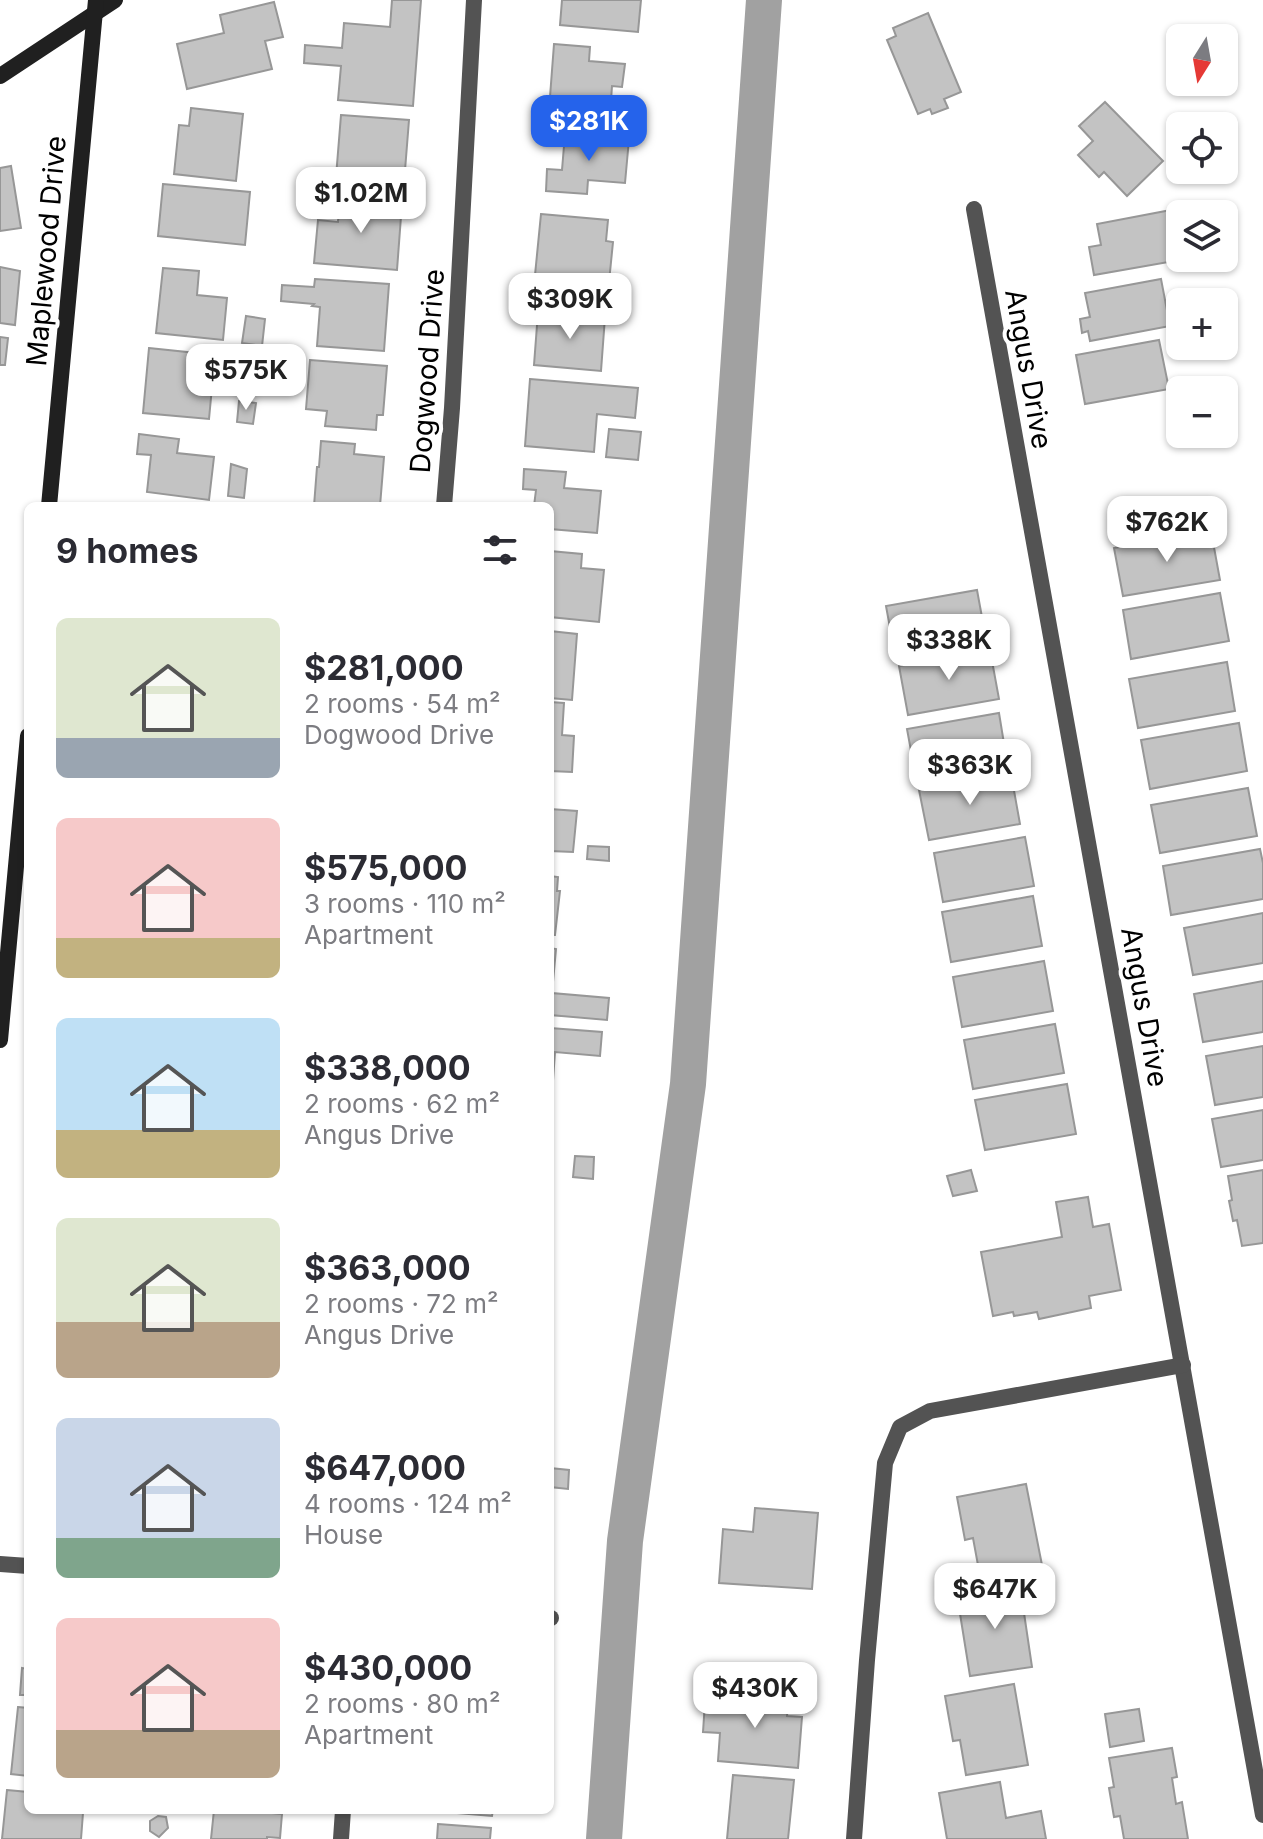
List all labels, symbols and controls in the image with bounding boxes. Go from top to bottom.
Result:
north arrow [1166,24,1238,96]
map controls [1166,24,1238,448]
pin: $281K [533,95,645,163]
text: $281K [549,105,629,136]
button: locate [1166,112,1238,184]
street label: Maplewood Drive [19,134,73,368]
pin: $1.02M [296,167,426,235]
text: $1.02M [314,177,408,208]
button: layers [1166,200,1238,272]
street label: Dogwood Drive [403,268,451,474]
pin: $309K [514,273,626,341]
text: $309K [527,283,613,314]
street label: Angus Drive [998,286,1060,452]
button: + [1166,288,1238,360]
pin: $575K [190,344,302,412]
text: $575K [204,354,288,385]
button: − [1166,376,1238,448]
pin: $762K [1111,496,1223,564]
text: $762K [1125,506,1209,537]
icon: filters [478,528,522,572]
text: 9 homes [56,530,198,571]
pin: $338K [893,614,1005,682]
text: $338K [906,624,992,655]
text: $281,000 [304,647,464,688]
icon: home [120,650,216,746]
text: 2 rooms · 54 m² [304,688,501,719]
text: Dogwood Drive [304,719,494,750]
pin: $363K [914,739,1026,807]
text: $363K [927,749,1013,780]
text: $575,000 [304,847,468,888]
icon: home [120,850,216,946]
text: 3 rooms · 110 m² [304,888,506,919]
text: Apartment [304,919,433,950]
street label: Angus Drive [1114,924,1176,1090]
text: $338,000 [304,1047,471,1088]
icon: home [120,1050,216,1146]
text: 2 rooms · 62 m² [304,1088,500,1119]
text: Angus Drive [304,1119,454,1150]
text: $363,000 [304,1247,471,1288]
icon: home [120,1250,216,1346]
text: 2 rooms · 72 m² [304,1288,498,1319]
text: Angus Drive [304,1319,454,1350]
text: $647,000 [304,1447,466,1488]
icon: home [120,1450,216,1546]
text: 4 rooms · 124 m² [304,1488,512,1519]
text: House [304,1519,383,1550]
pin: $647K [939,1563,1051,1631]
text: $647K [952,1573,1038,1604]
text: $430,000 [304,1647,472,1688]
icon: home [120,1650,216,1746]
pin: $430K [699,1662,811,1730]
text: $430K [711,1672,799,1703]
text: 2 rooms · 80 m² [304,1688,500,1719]
text: Apartment [304,1719,433,1750]

